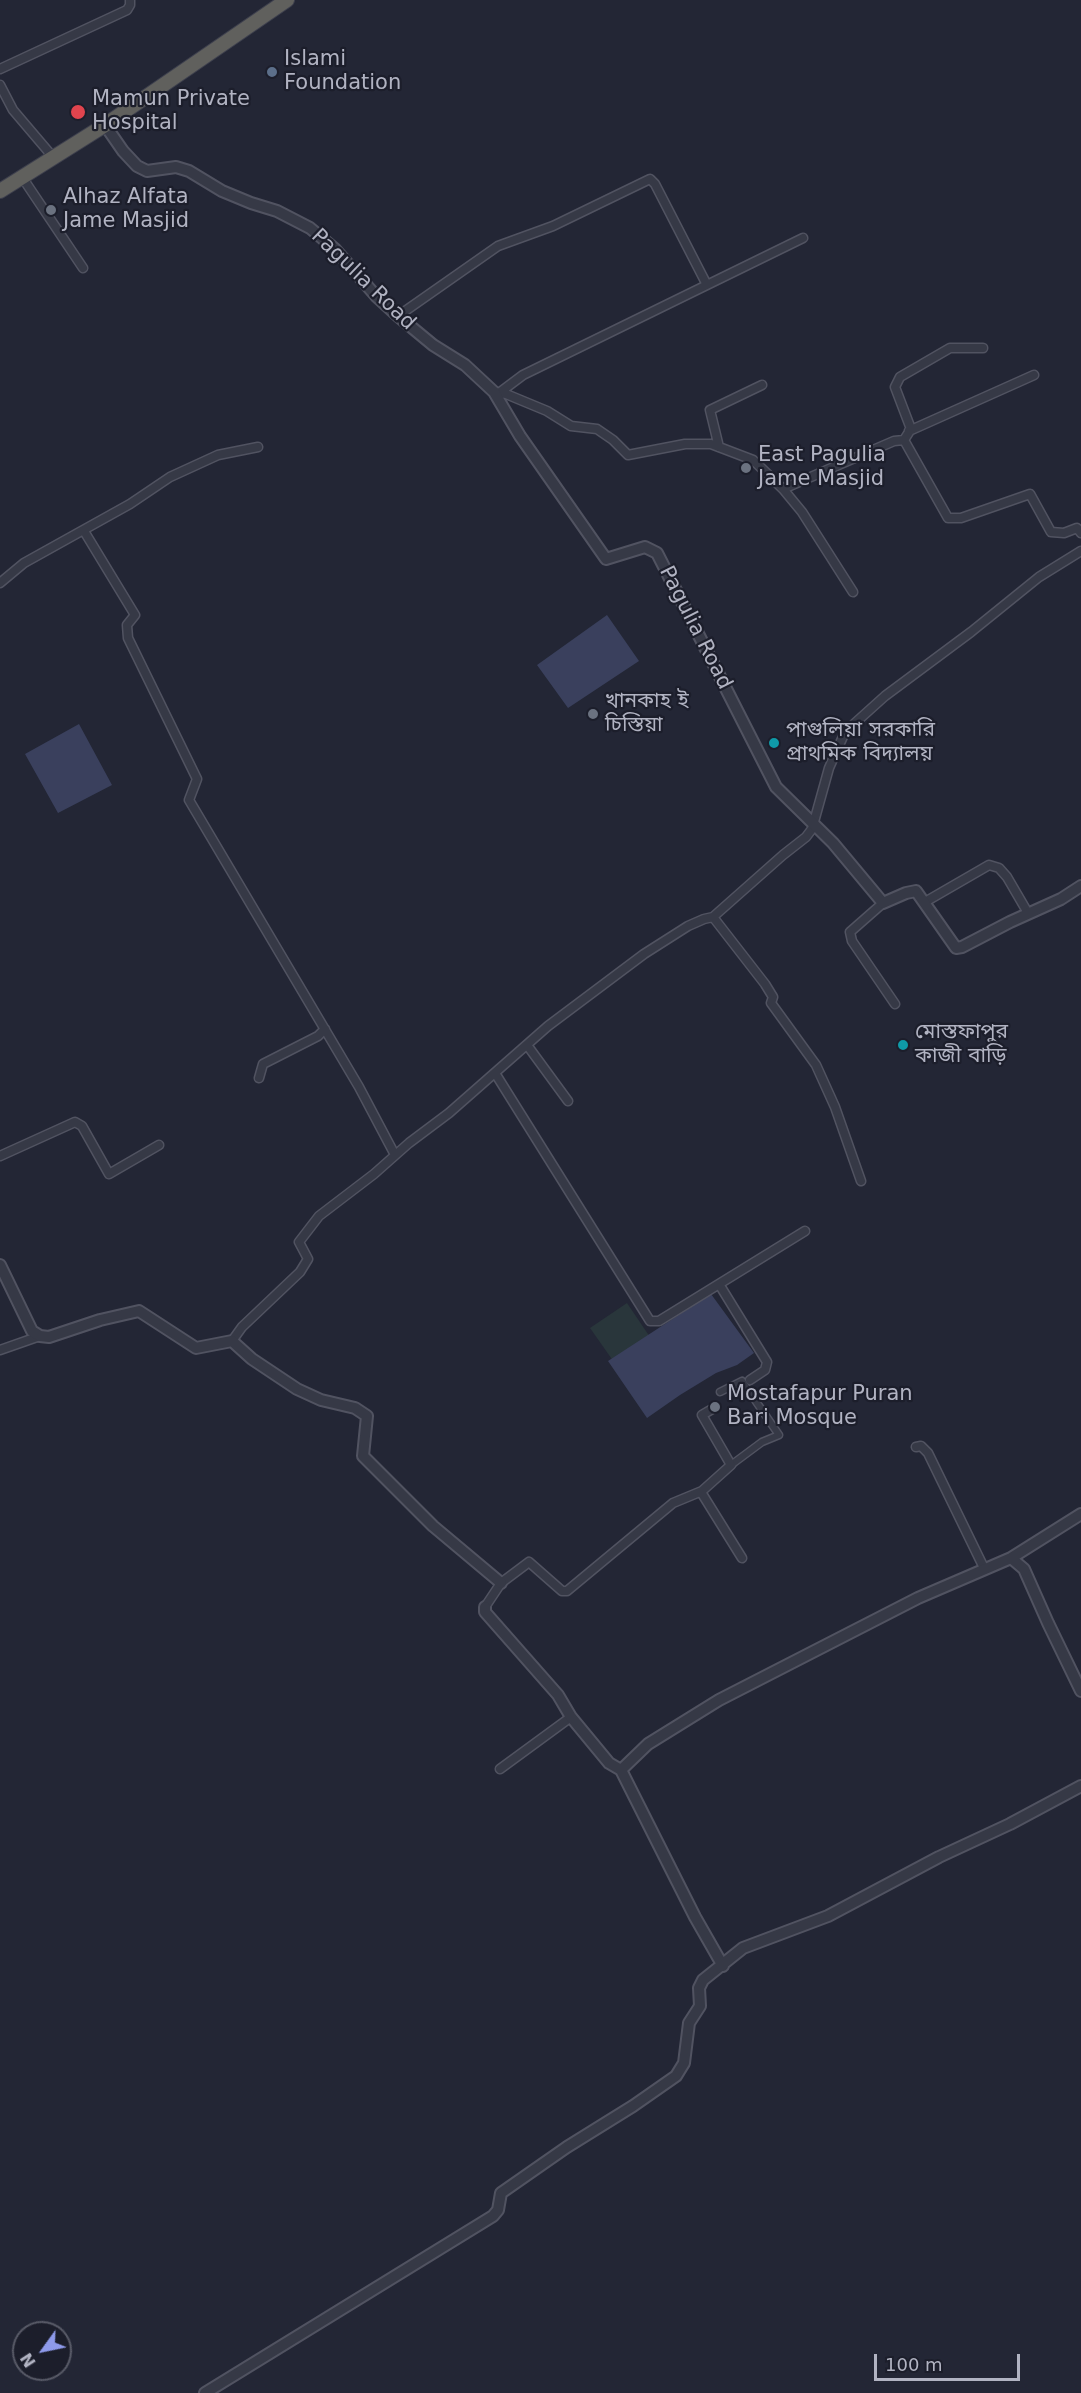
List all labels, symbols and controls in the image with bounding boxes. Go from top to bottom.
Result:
place label: Islami Foundation [284,47,401,97]
marker: Islami Foundation [265,65,279,79]
place label: Mamun Private Hospital [92,87,250,137]
marker: Mamun Private Hospital [69,103,87,121]
place label: Alhaz Alfata Jame Masjid [63,185,189,235]
marker: Alhaz Alfata Jame Masjid [44,203,58,217]
street label: Pagulia Road [306,224,420,336]
place label: East Pagulia Jame Masjid [758,443,886,493]
marker: East Pagulia Jame Masjid [739,461,753,475]
street label: Pagulia Road [653,562,737,694]
place label: খানকাহ ই চিস্তিয়া [605,689,689,739]
marker: খানকাহ ই চিস্তিয়া [586,707,600,721]
place label: পাগুলিয়া সরকারি প্রাথমিক বিদ্যালয় [786,718,935,768]
marker: পাগুলিয়া সরকারি প্রাথমিক বিদ্যালয় [767,736,781,750]
place label: মোস্তফাপুর কাজী বাড়ি [915,1020,1008,1070]
marker: মোস্তফাপুর কাজী বাড়ি [896,1038,910,1052]
place label: Mostafapur Puran Bari Mosque [727,1382,913,1432]
marker: Mostafapur Puran Bari Mosque [708,1400,722,1414]
north arrow [12,2321,72,2381]
scale bar [877,2342,1022,2380]
text: N [17,2349,40,2371]
text: 100 m [885,2354,943,2375]

